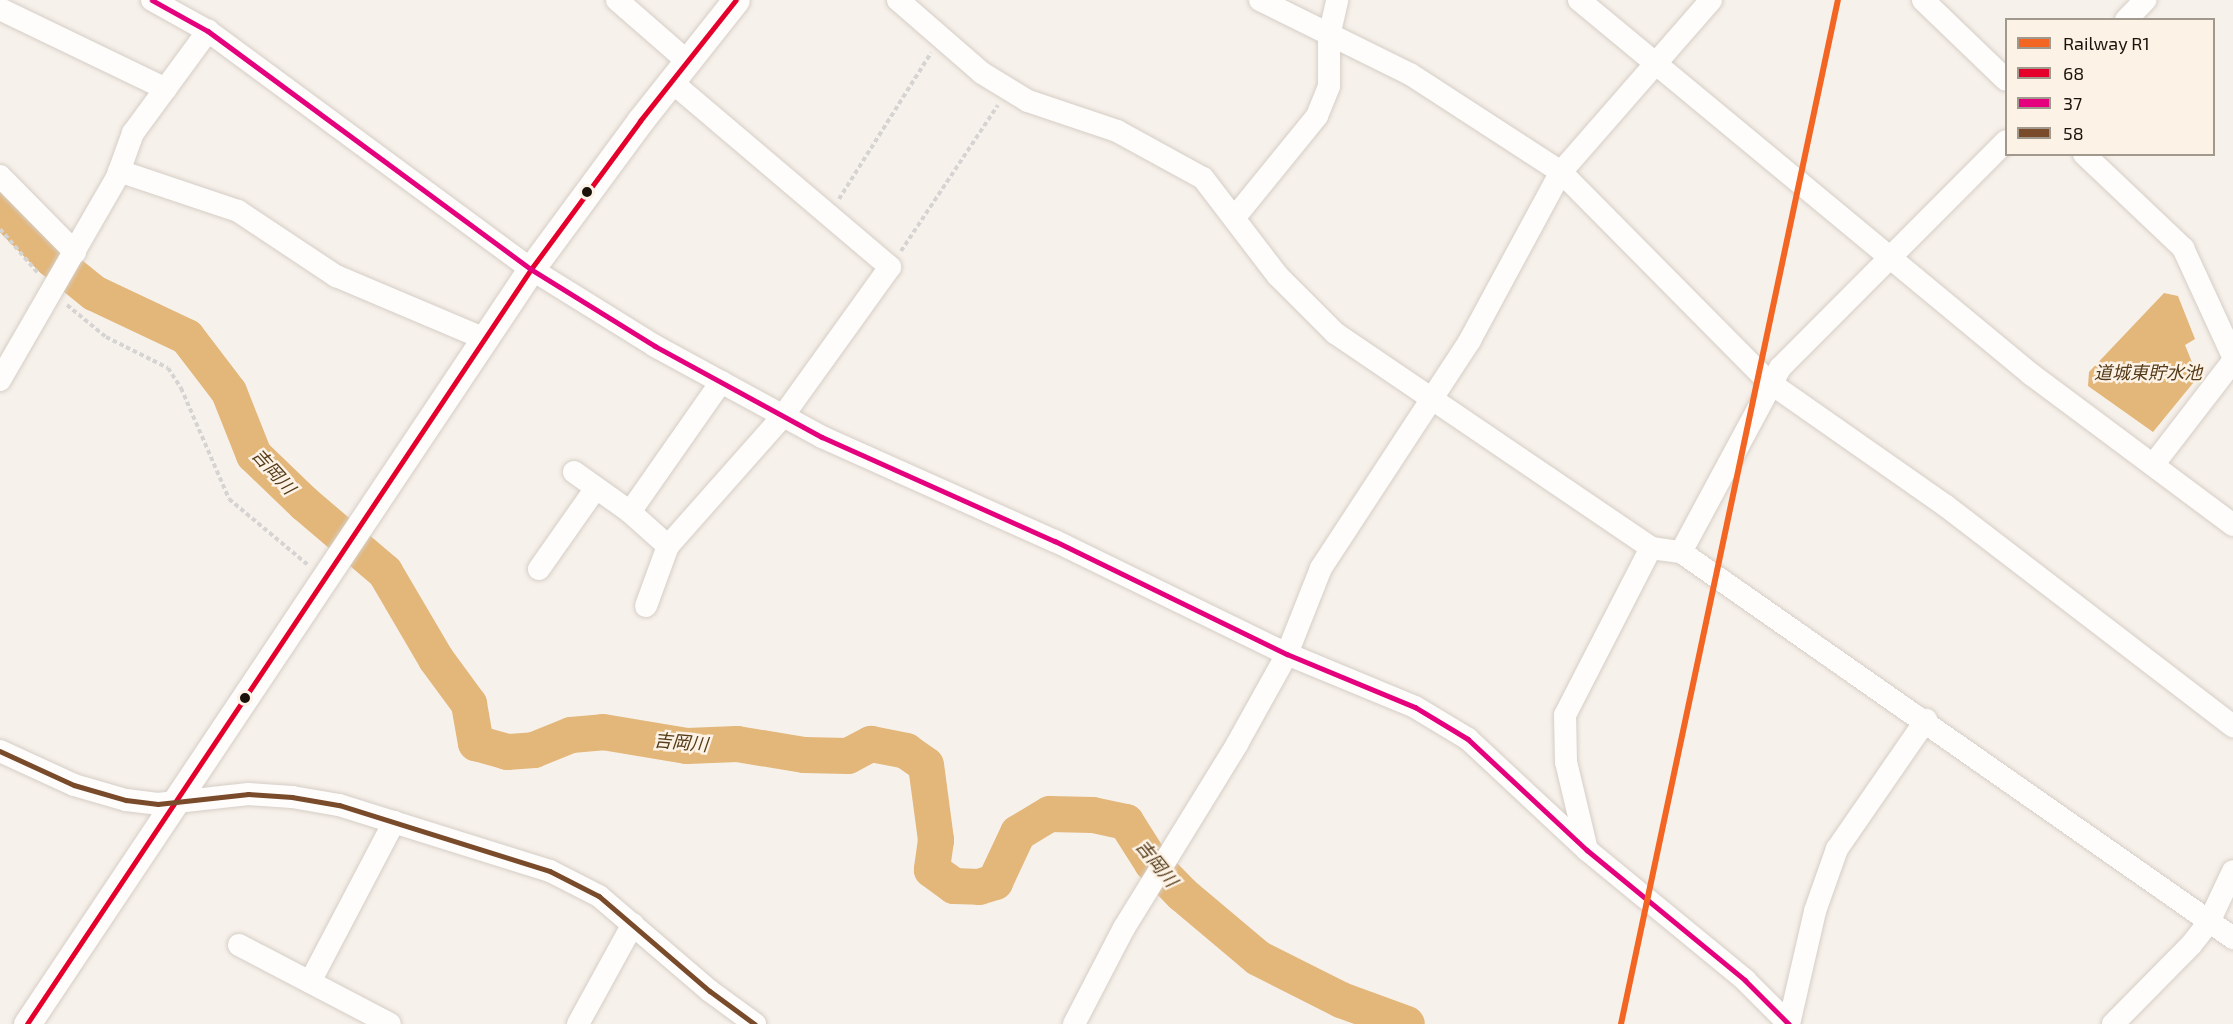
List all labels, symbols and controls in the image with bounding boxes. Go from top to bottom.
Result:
legend [2005,18,2215,156]
text: Railway R1 [2063,32,2150,54]
text: 68 [2063,62,2084,84]
text: 37 [2063,92,2082,114]
text: 58 [2063,122,2084,144]
unlabelled marker [581,186,593,198]
water label: 道城東貯水池 [2094,361,2202,383]
water label: 吉岡川 [248,444,300,498]
unlabelled marker [239,692,251,704]
water label: 吉岡川 [653,729,709,755]
water label: 吉岡川 [1132,835,1182,891]

